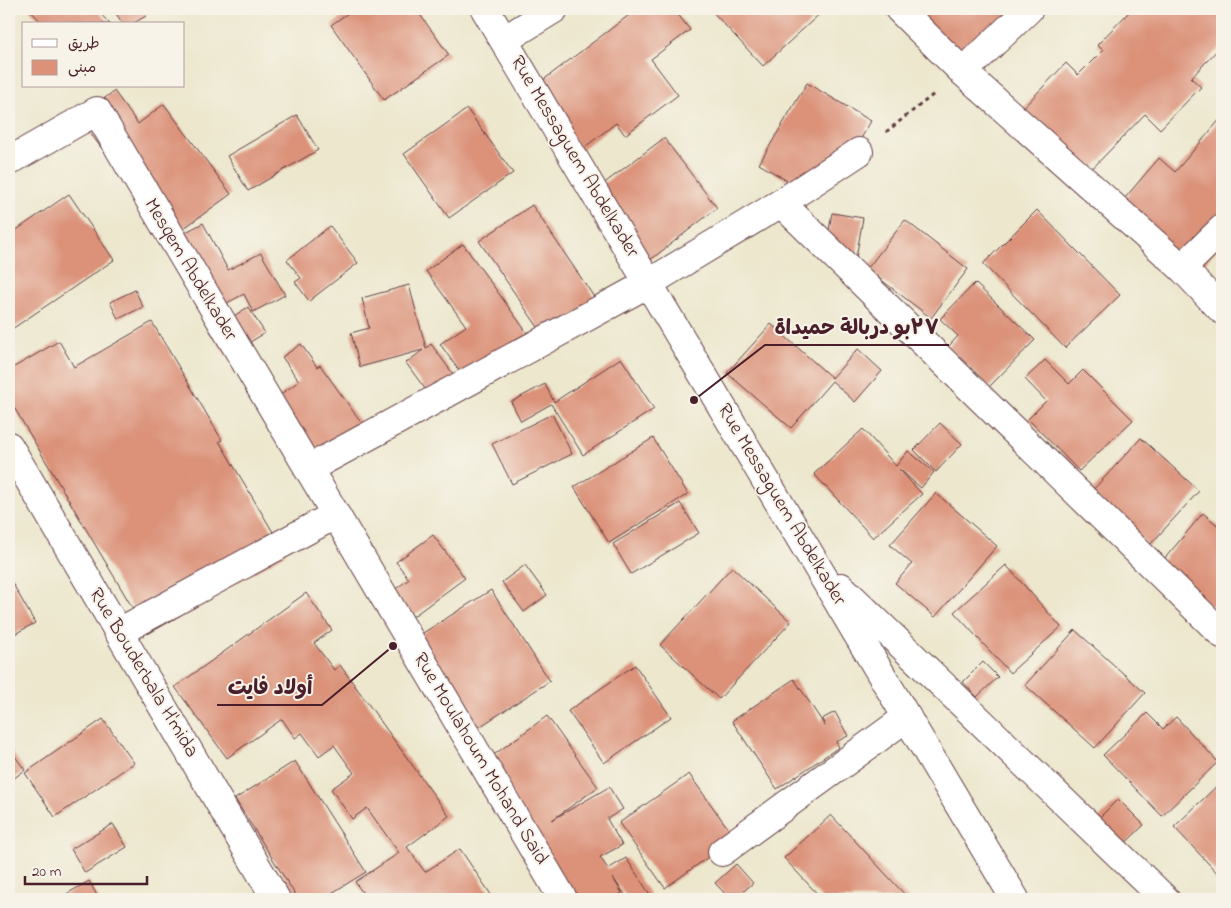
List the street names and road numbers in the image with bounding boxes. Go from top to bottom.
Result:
street label: Rue Messaguem Abdelkader [501,51,646,265]
street label: Mesqem Abdelkader [136,193,244,347]
street label: Rue Messaguem Abdelkader [708,399,853,613]
street label: Rue Bouderbala H'mida [81,583,205,763]
street label: Rue Moulahoum Mohand Said [405,647,555,871]

